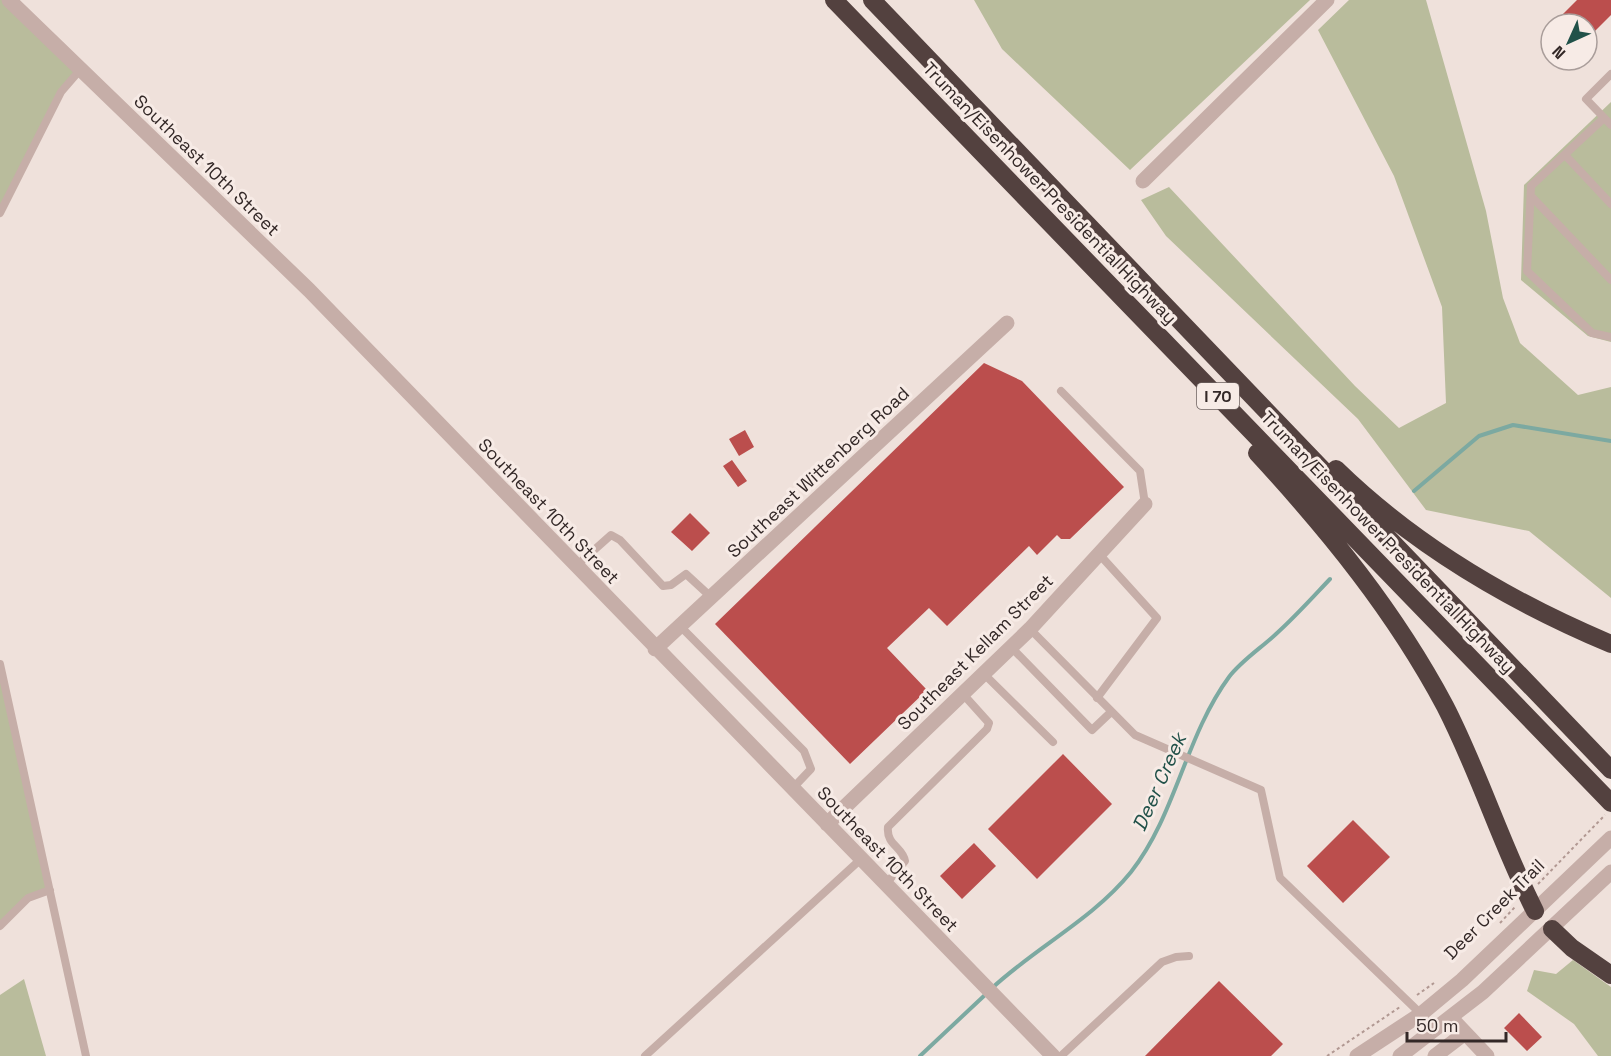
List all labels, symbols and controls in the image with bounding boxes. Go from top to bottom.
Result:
north arrow [1539,12,1599,72]
text: N [1548,41,1570,63]
street label: Truman/Eisenhower Presidential Highway [918,57,1182,329]
street label: Southeast 10th Street [129,89,285,241]
street label: Southeast Wittenberg Road [722,382,914,562]
road number: I 70 [1197,383,1239,409]
street label: Truman/Eisenhower Presidential Highway [1256,406,1520,678]
street label: Southeast 10th Street [473,433,625,589]
street label: Southeast Kellam Street [892,569,1058,735]
water label: Deer Creek [1126,727,1193,835]
street label: Southeast 10th Street [812,781,964,937]
street label: Deer Creek Trail [1439,854,1549,964]
scale bar [1407,1005,1506,1043]
text: 50 m [1416,1014,1458,1037]

